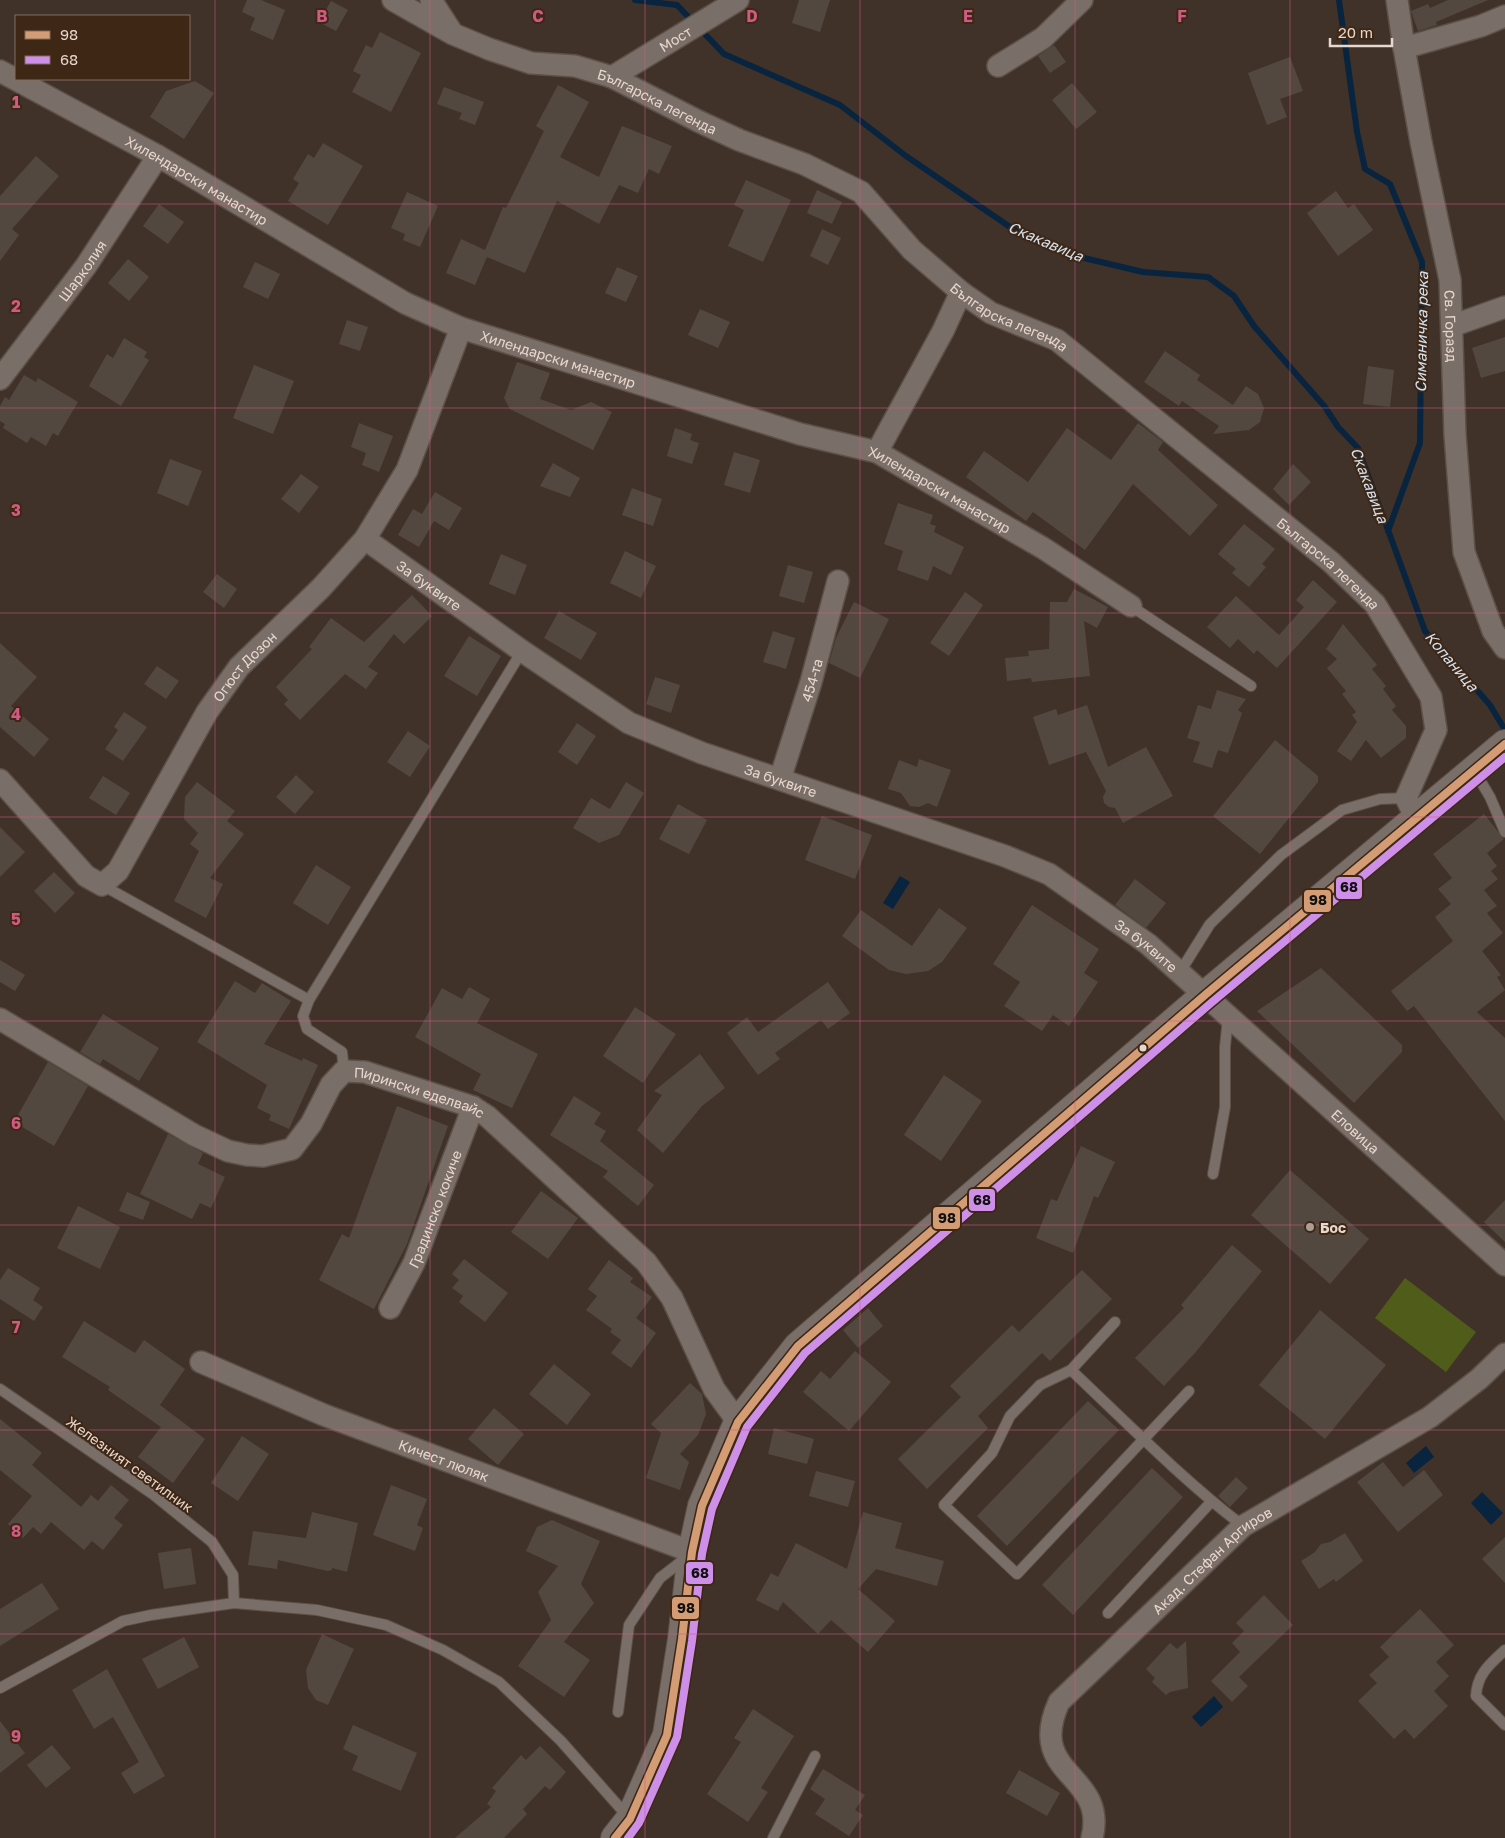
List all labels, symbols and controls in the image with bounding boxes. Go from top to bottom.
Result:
text: B [316,6,328,26]
text: C [532,6,544,26]
text: D [746,6,758,26]
text: E [963,6,973,26]
text: F [1177,6,1187,26]
legend [15,15,190,80]
scale bar [1330,15,1392,47]
street label: Мост [656,22,695,55]
text: 20 m [1338,23,1373,41]
text: 98 [60,25,78,43]
text: 68 [60,50,78,68]
street label: Българска легенда [596,65,720,137]
text: 1 [12,92,20,112]
street label: Хилендарски манастир [123,132,271,228]
water label: Скакавица [1006,217,1087,265]
street label: Шарколия [54,237,109,304]
water label: Симаничка река [1411,271,1431,393]
street label: Българска легенда [947,278,1072,354]
street label: Св. Горазд [1442,290,1461,363]
text: 2 [11,296,21,316]
street label: Хилендарски манастир [478,326,638,391]
street label: Хилендарски манастир [867,442,1014,536]
water label: Скакавица [1347,445,1393,526]
text: 3 [11,500,21,520]
street label: Българска легенда [1274,513,1384,612]
street label: За буквите [394,556,465,614]
street label: Огюст Дозон [209,627,280,705]
water label: Копаница [1422,627,1483,695]
street label: 454-та [797,656,825,703]
text: 4 [11,704,21,724]
street label: За буквите [742,760,819,800]
line badge: 68 [1335,876,1363,900]
text: 68 [1340,878,1358,895]
line badge: 98 [1303,889,1332,913]
text: 98 [1309,891,1327,908]
text: 5 [11,909,21,929]
street label: За буквите [1112,915,1181,975]
unlabelled marker [1138,1043,1148,1053]
street label: Пирински еделвайс [354,1063,489,1121]
street label: Еловица [1328,1105,1383,1157]
text: 6 [11,1113,21,1133]
street label: Градинско кокиче [405,1148,464,1271]
line badge: 68 [968,1188,996,1212]
text: 68 [973,1191,991,1208]
line badge: 98 [932,1206,961,1230]
text: 98 [938,1209,956,1226]
place label: Бос [1320,1219,1346,1236]
marker: Бос [1304,1221,1316,1233]
text: 7 [12,1317,21,1337]
street label: Железният светилник [63,1412,197,1516]
street label: Кичест люляк [396,1435,492,1484]
street label: Акад. Стефан Аргиров [1148,1503,1275,1617]
text: 8 [11,1521,21,1541]
line badge: 68 [685,1561,714,1585]
text: 68 [691,1564,709,1581]
line badge: 98 [671,1596,700,1620]
text: 98 [677,1599,695,1616]
text: 9 [11,1726,21,1746]

